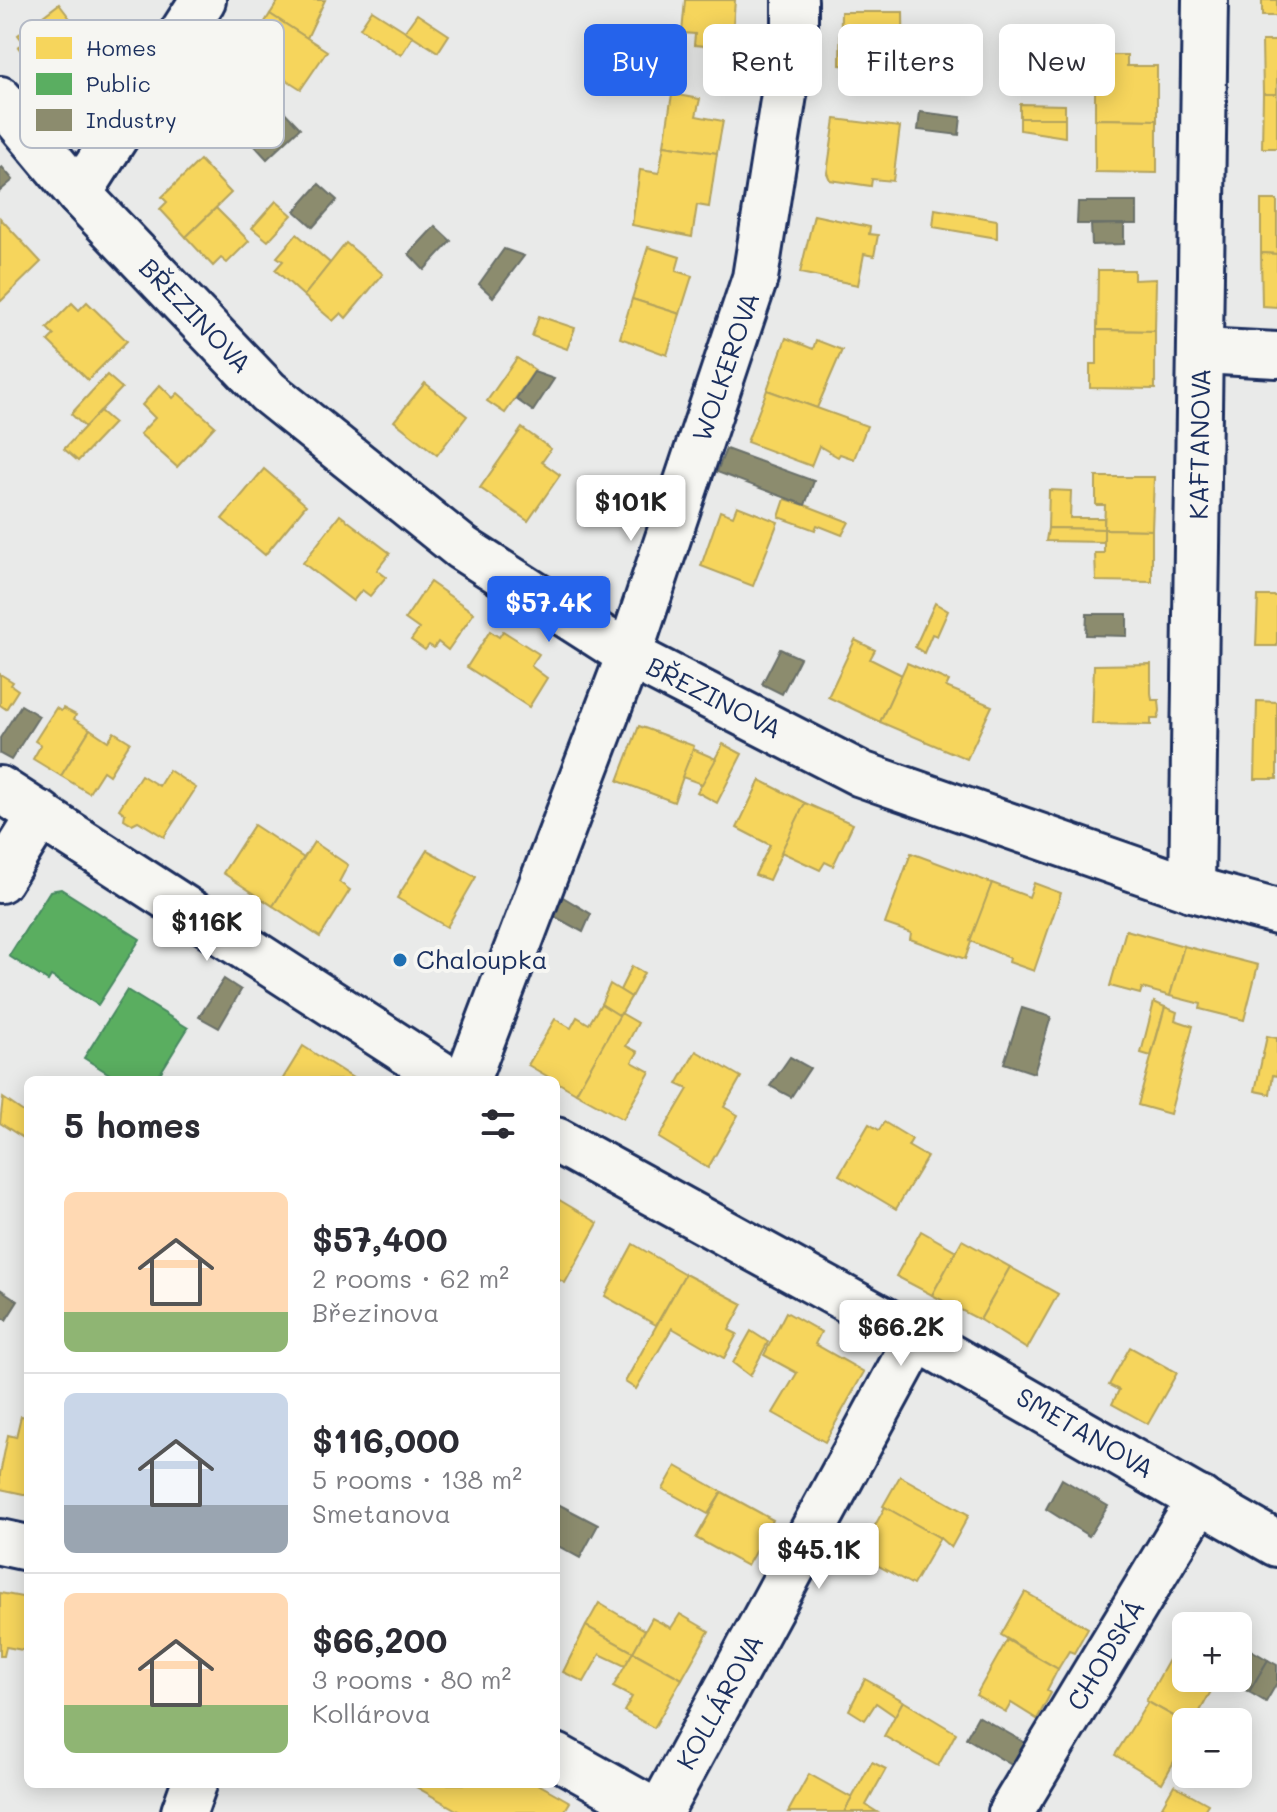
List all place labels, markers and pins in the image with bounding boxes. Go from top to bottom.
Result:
pin: $101K [575,475,687,543]
pin: $57.4K [484,576,614,644]
pin: $116K [151,895,263,963]
place label: Chaloupka [416,942,548,976]
marker: Chaloupka [391,951,409,969]
pin: $66.2K [836,1300,966,1368]
pin: $45.1K [754,1523,884,1591]

